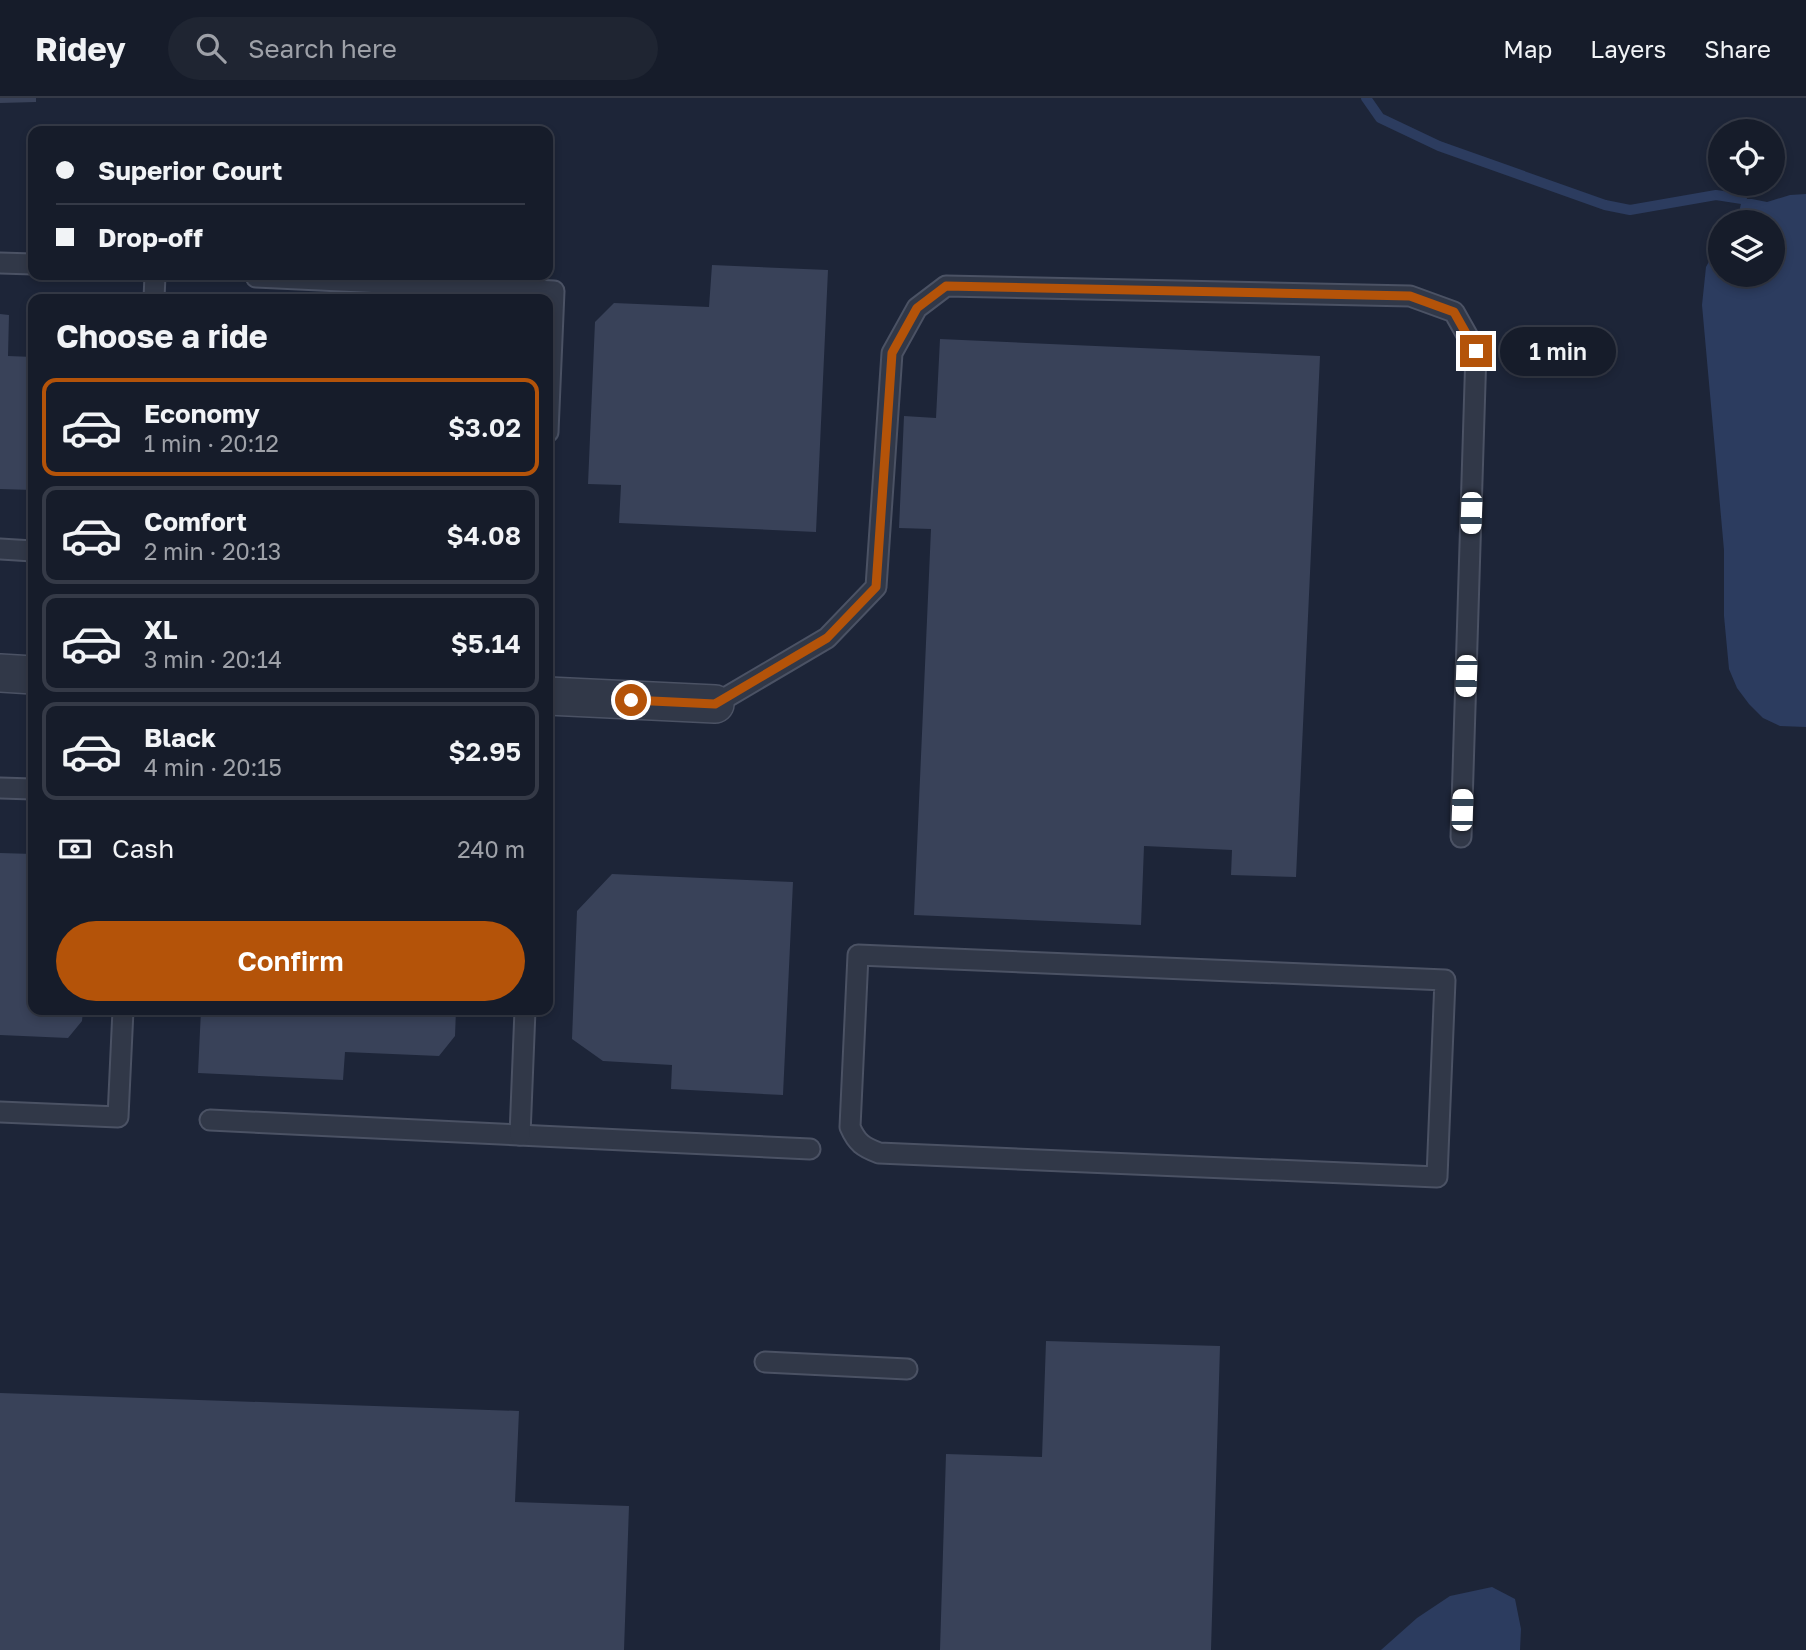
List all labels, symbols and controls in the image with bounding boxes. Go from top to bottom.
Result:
search box [168,17,658,80]
text: Ridey [35,29,126,68]
icon: search [192,29,230,67]
text: Search here [248,33,397,64]
text: Map [1503,34,1552,63]
text: Layers [1590,34,1666,63]
text: Share [1704,34,1771,63]
map controls [1708,119,1785,287]
button: locate [1708,119,1785,196]
text: Superior Court [98,155,282,186]
button: layers [1708,210,1785,287]
text: Drop-off [98,222,203,253]
text: Choose a ride [56,317,268,355]
callout: 1 min [1500,327,1616,376]
route end [1460,335,1492,367]
text: 1 min [1529,337,1587,365]
icon: car [60,396,123,459]
text: Economy [144,398,260,429]
text: $3.02 [448,412,521,443]
text: 1 min · 20:12 [144,429,279,457]
car [1460,492,1483,534]
icon: car [60,504,123,567]
text: Comfort [144,506,247,537]
text: $4.08 [447,520,521,551]
text: 2 min · 20:13 [144,537,281,565]
icon: car [60,612,123,675]
text: XL [144,614,178,645]
text: $5.14 [451,628,521,659]
text: 3 min · 20:14 [144,645,282,673]
car [1455,655,1478,697]
route start [615,684,647,716]
icon: car [60,720,123,783]
text: Black [144,722,216,753]
text: $2.95 [448,736,521,767]
text: 4 min · 20:15 [144,753,282,781]
car [1451,789,1474,831]
icon: cash [56,830,94,868]
text: Cash [112,833,174,864]
text: 240 m [457,835,525,863]
button: Confirm [56,921,525,1001]

